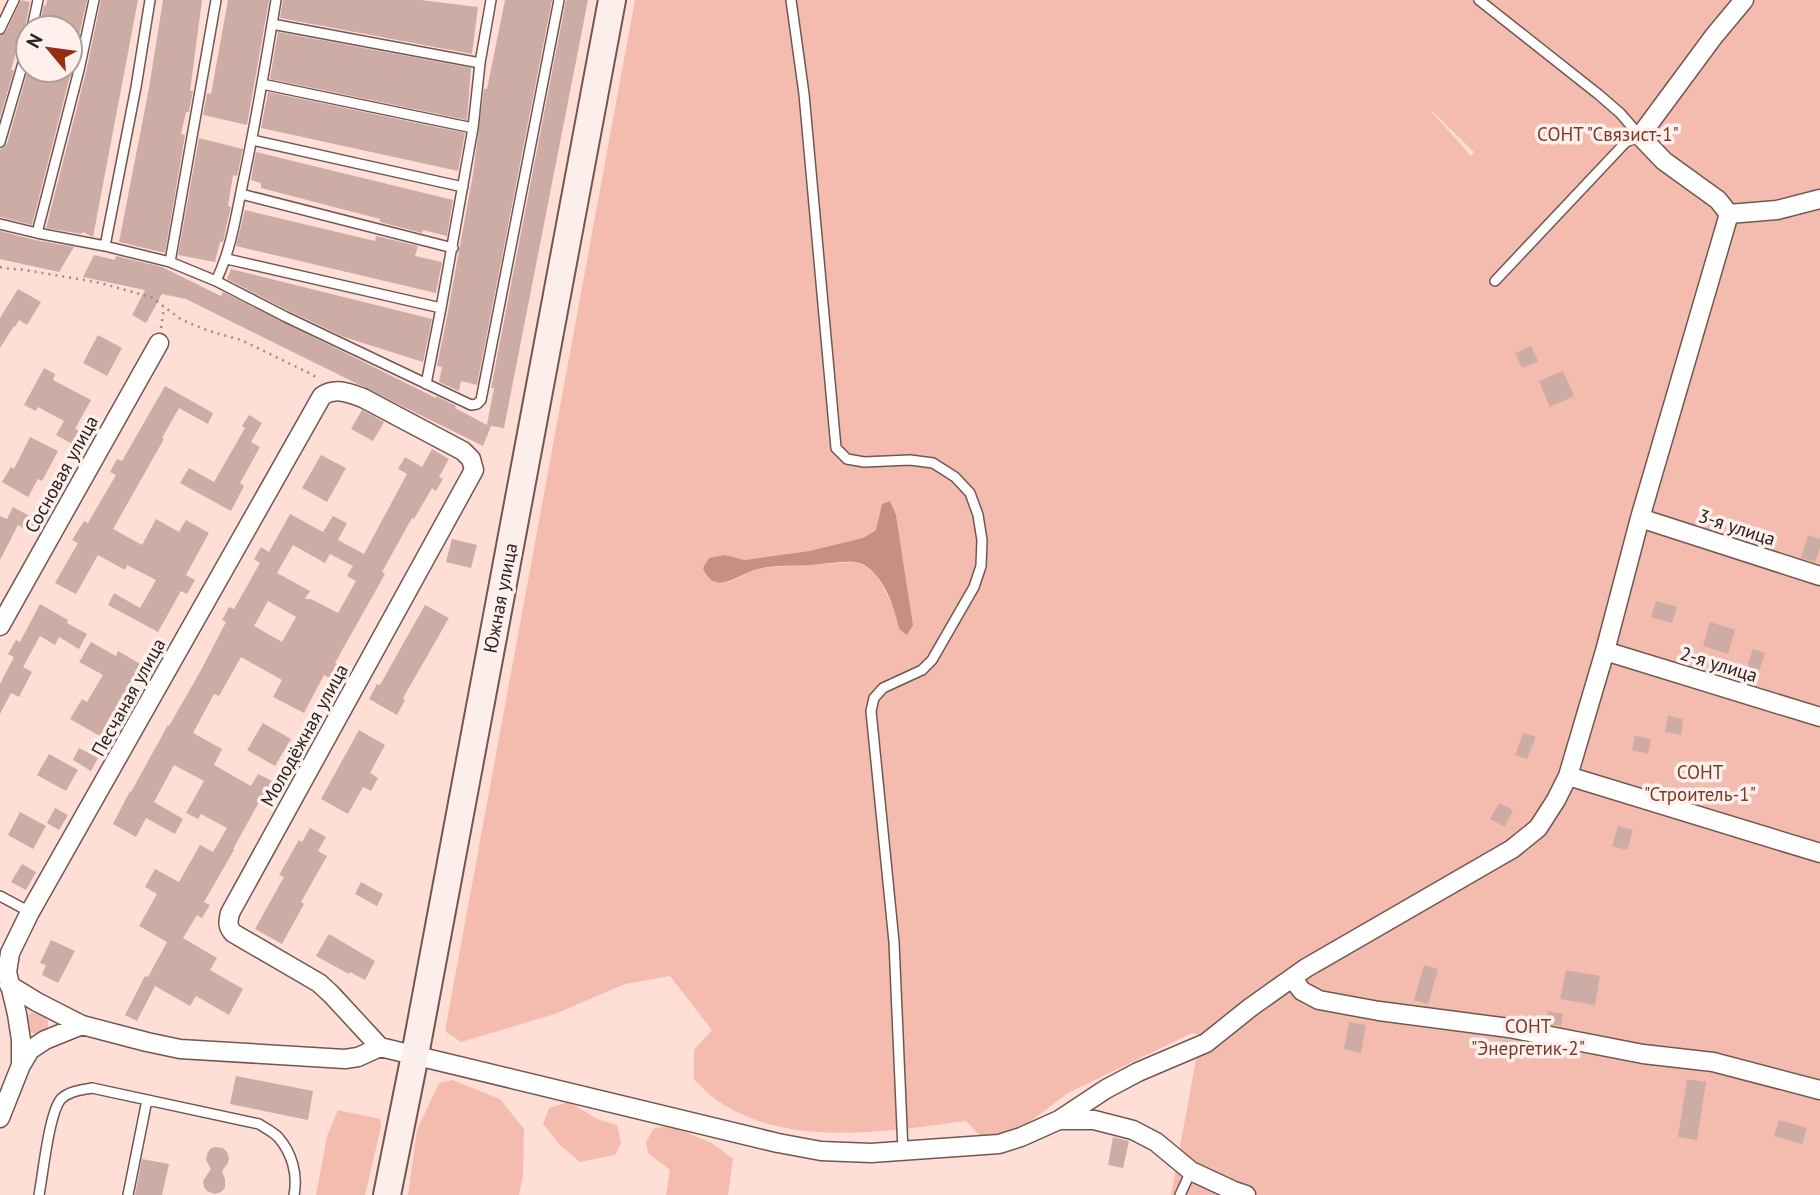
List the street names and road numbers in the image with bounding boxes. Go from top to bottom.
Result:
street label: Сосновая улица [19,411,103,537]
street label: 3-я улица [1695,503,1779,551]
street label: Южная улица [478,541,522,655]
street label: Песчаная улица [86,634,170,760]
street label: 2-я улица [1677,641,1761,687]
street label: Молодёжная улица [255,660,353,810]

